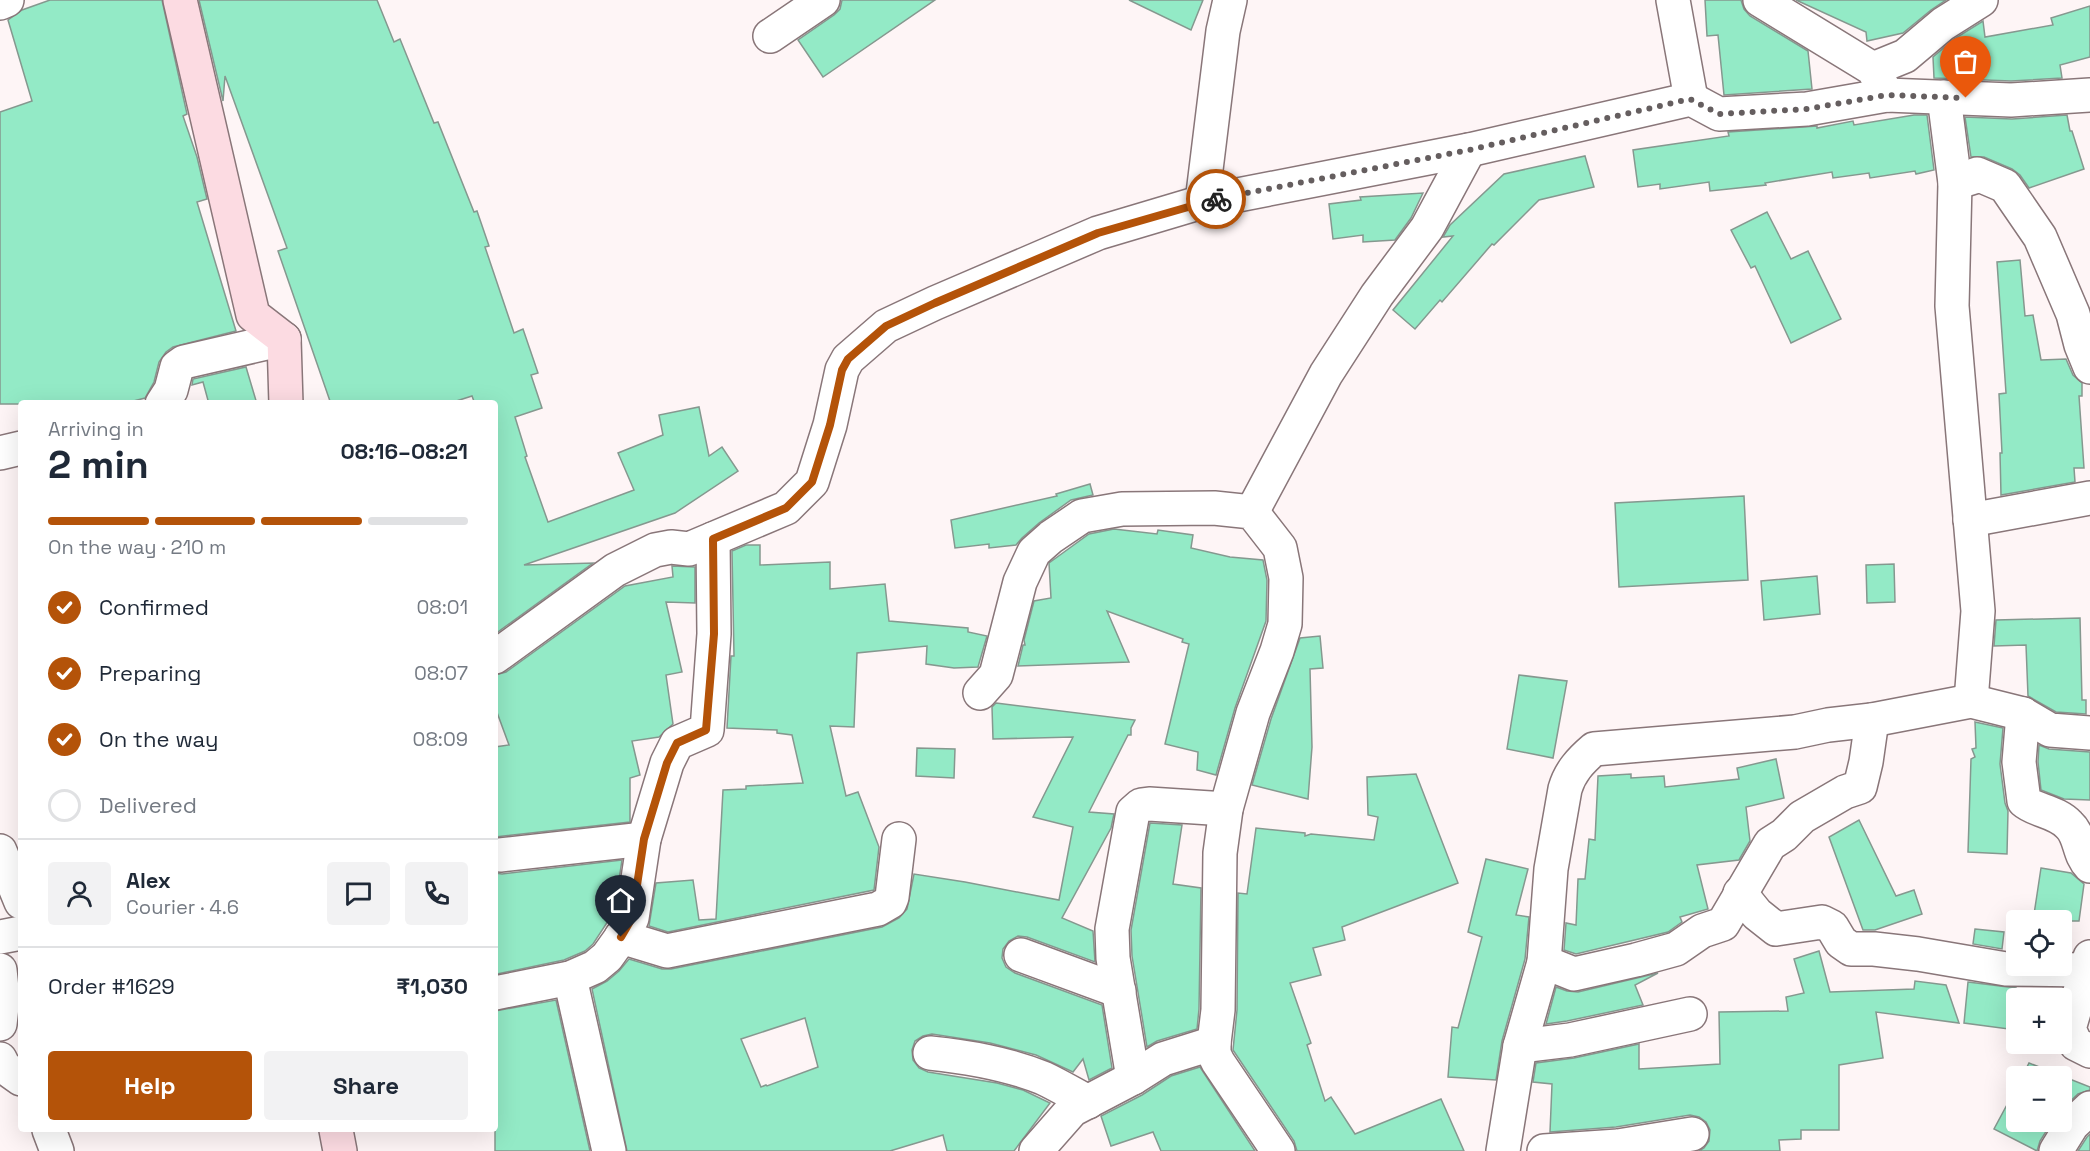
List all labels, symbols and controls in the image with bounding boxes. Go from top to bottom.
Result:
pin [1940,36,1991,98]
icon: bag [1949,45,1982,78]
courier [1186,169,1246,229]
icon: bike [1200,183,1233,216]
text: Arriving in [48,416,144,442]
text: 08:16–08:21 [341,437,468,465]
text: 2 min [48,440,149,489]
text: On the way · 210 m [48,534,226,560]
icon: check [48,591,81,624]
text: Confirmed [99,593,209,621]
text: 08:01 [416,594,468,620]
icon: check [48,657,81,690]
text: Preparing [99,659,201,687]
text: 08:07 [414,660,468,686]
icon: check [48,723,81,756]
text: On the way [99,725,218,753]
text: 08:09 [413,726,468,752]
text: Delivered [99,791,197,819]
button: person [48,862,111,925]
button: chat [327,862,390,925]
button: phone [405,862,468,925]
text: Alex [126,866,171,894]
pin [595,875,646,937]
icon: home [604,884,637,917]
text: Courier · 4.6 [126,894,239,920]
map controls [2006,910,2072,1132]
button: locate [2006,910,2072,976]
text: Order #1629 [48,972,175,1000]
text: ₹1,030 [396,972,468,1000]
button: + [2006,988,2072,1054]
button: Help [48,1051,252,1120]
button: Share [264,1051,468,1120]
button: − [2006,1066,2072,1132]

